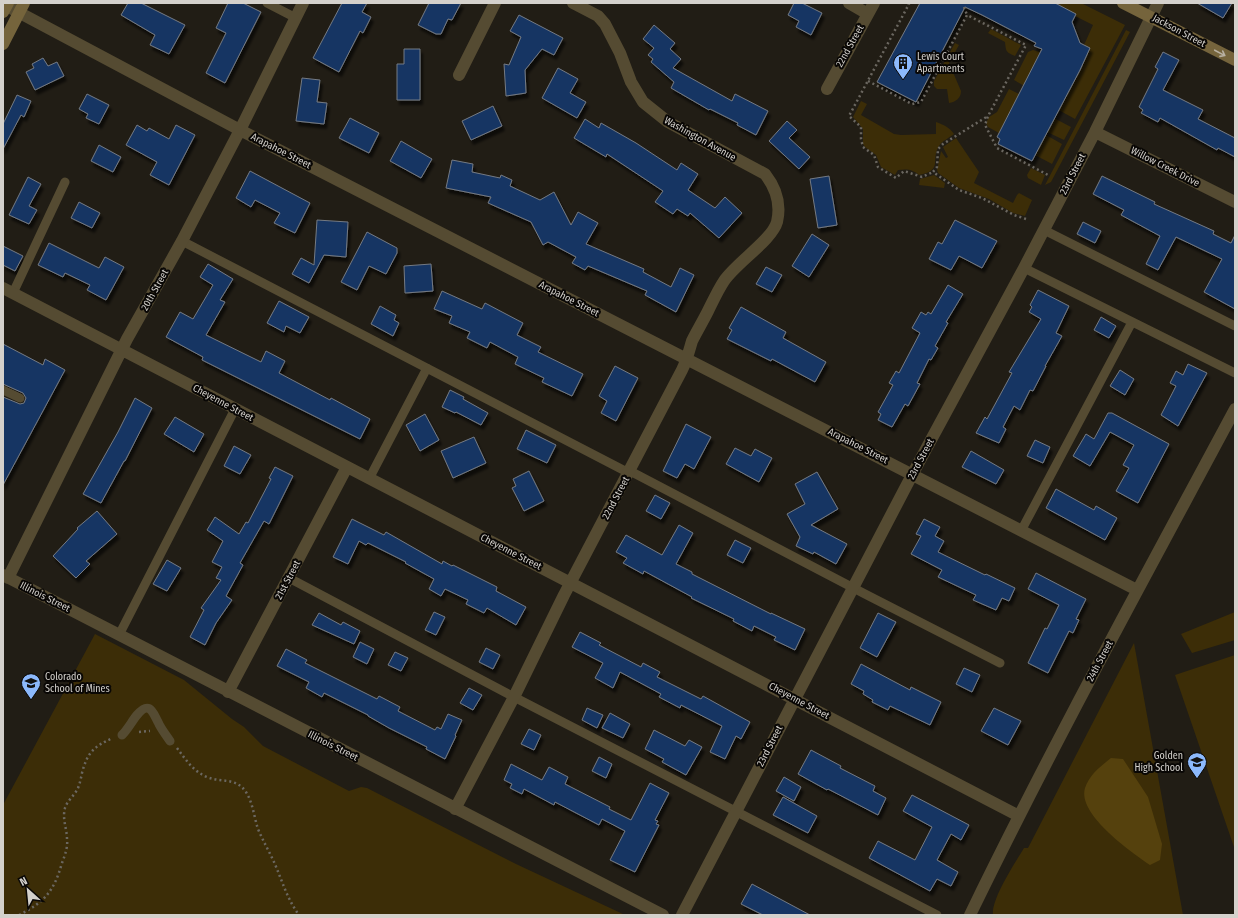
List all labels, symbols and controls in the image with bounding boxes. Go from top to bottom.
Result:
street label: Jackson Street [1150,12,1208,50]
street label: 22nd Street [834,22,867,69]
one-way arrow [1214,49,1226,57]
place label: Lewis Court Apartments [917,51,965,75]
building icon: Lewis Court Apartments [892,52,914,80]
street label: Washington Avenue [662,114,738,164]
street label: Arapahoe Street [249,131,314,172]
street label: Willow Creek Drive [1129,144,1201,190]
street label: 23rd Street [1058,151,1089,197]
street label: 20th Street [139,267,172,313]
street label: Arapahoe Street [537,279,602,320]
street label: Cheyenne Street [191,382,256,424]
street label: Arapahoe Street [826,426,891,467]
street label: 23rd Street [905,436,937,481]
street label: 22nd Street [600,474,633,521]
street label: Cheyenne Street [478,531,544,573]
street label: 21st Street [273,558,304,602]
street label: Illinois Street [18,579,73,615]
street label: 24th Street [1084,638,1116,683]
place label: Colorado School of Mines [45,671,110,695]
school or university icon: Colorado School of Mines [20,672,42,700]
street label: Cheyenne Street [767,680,832,722]
street label: 23rd Street [755,723,786,769]
street label: Illinois Street [306,728,361,764]
place label: Golden High School [1134,750,1183,774]
school or university icon: Golden High School [1186,751,1208,779]
north arrow [8,870,48,910]
text: N [18,874,30,889]

